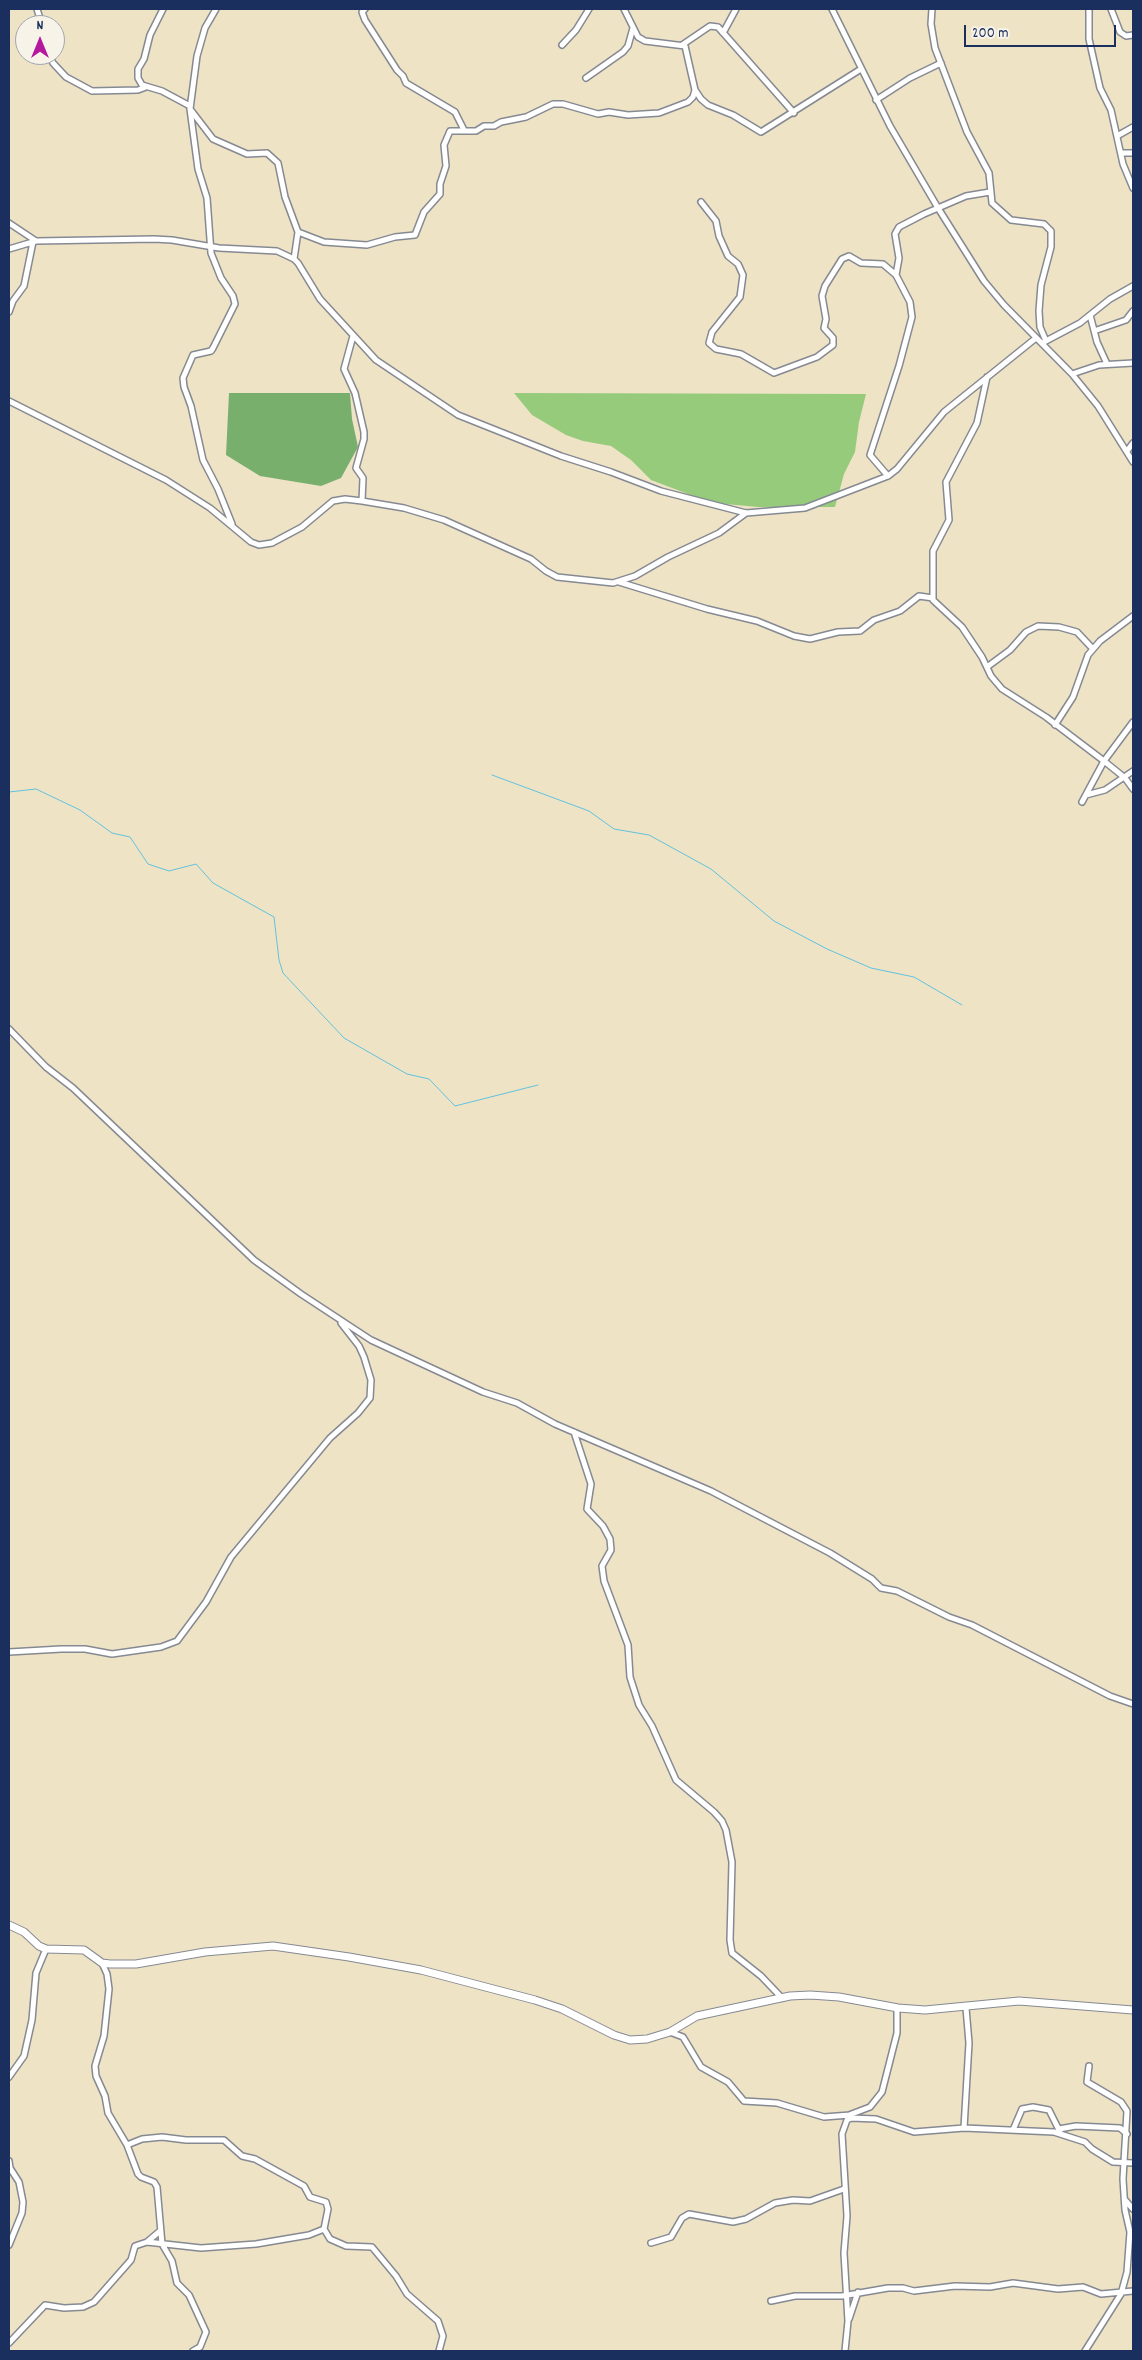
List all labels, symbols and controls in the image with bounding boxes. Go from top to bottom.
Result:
north arrow [15,15,65,65]
scale bar [967,15,1120,47]
text: N [37,16,43,36]
text: 200 m [972,23,1009,45]

